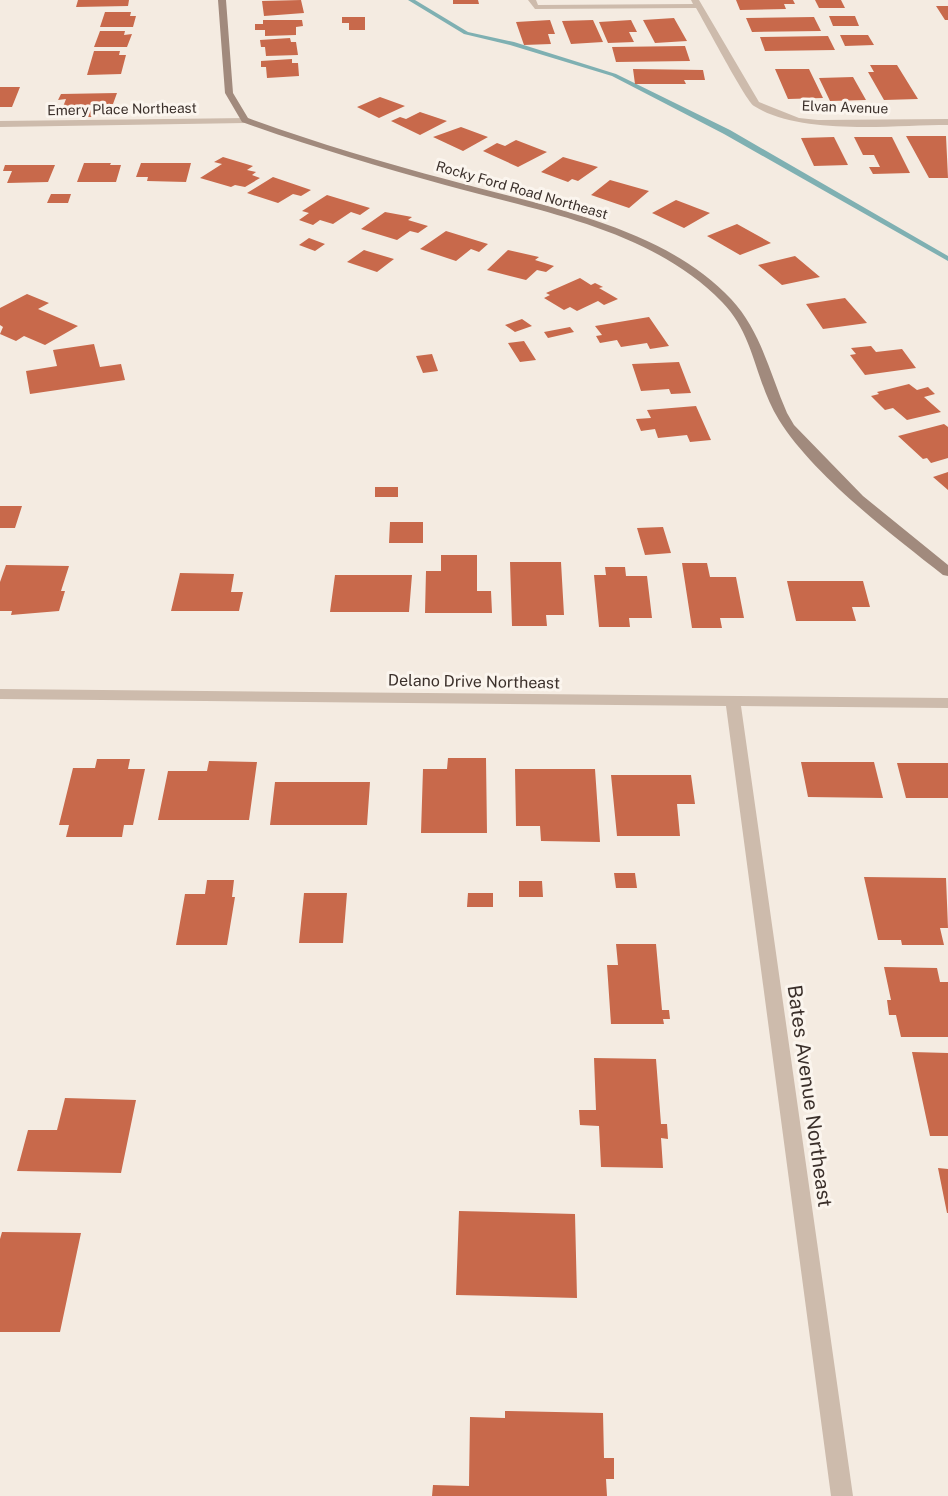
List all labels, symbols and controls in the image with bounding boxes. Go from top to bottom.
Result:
street label: Elvan Avenue [801,97,889,117]
street label: Emery Place Northeast [47,100,197,118]
street label: Rocky Ford Road Northeast [434,158,610,222]
street label: Delano Drive Northeast [388,670,560,693]
street label: Bates Avenue Northeast [783,983,837,1209]

